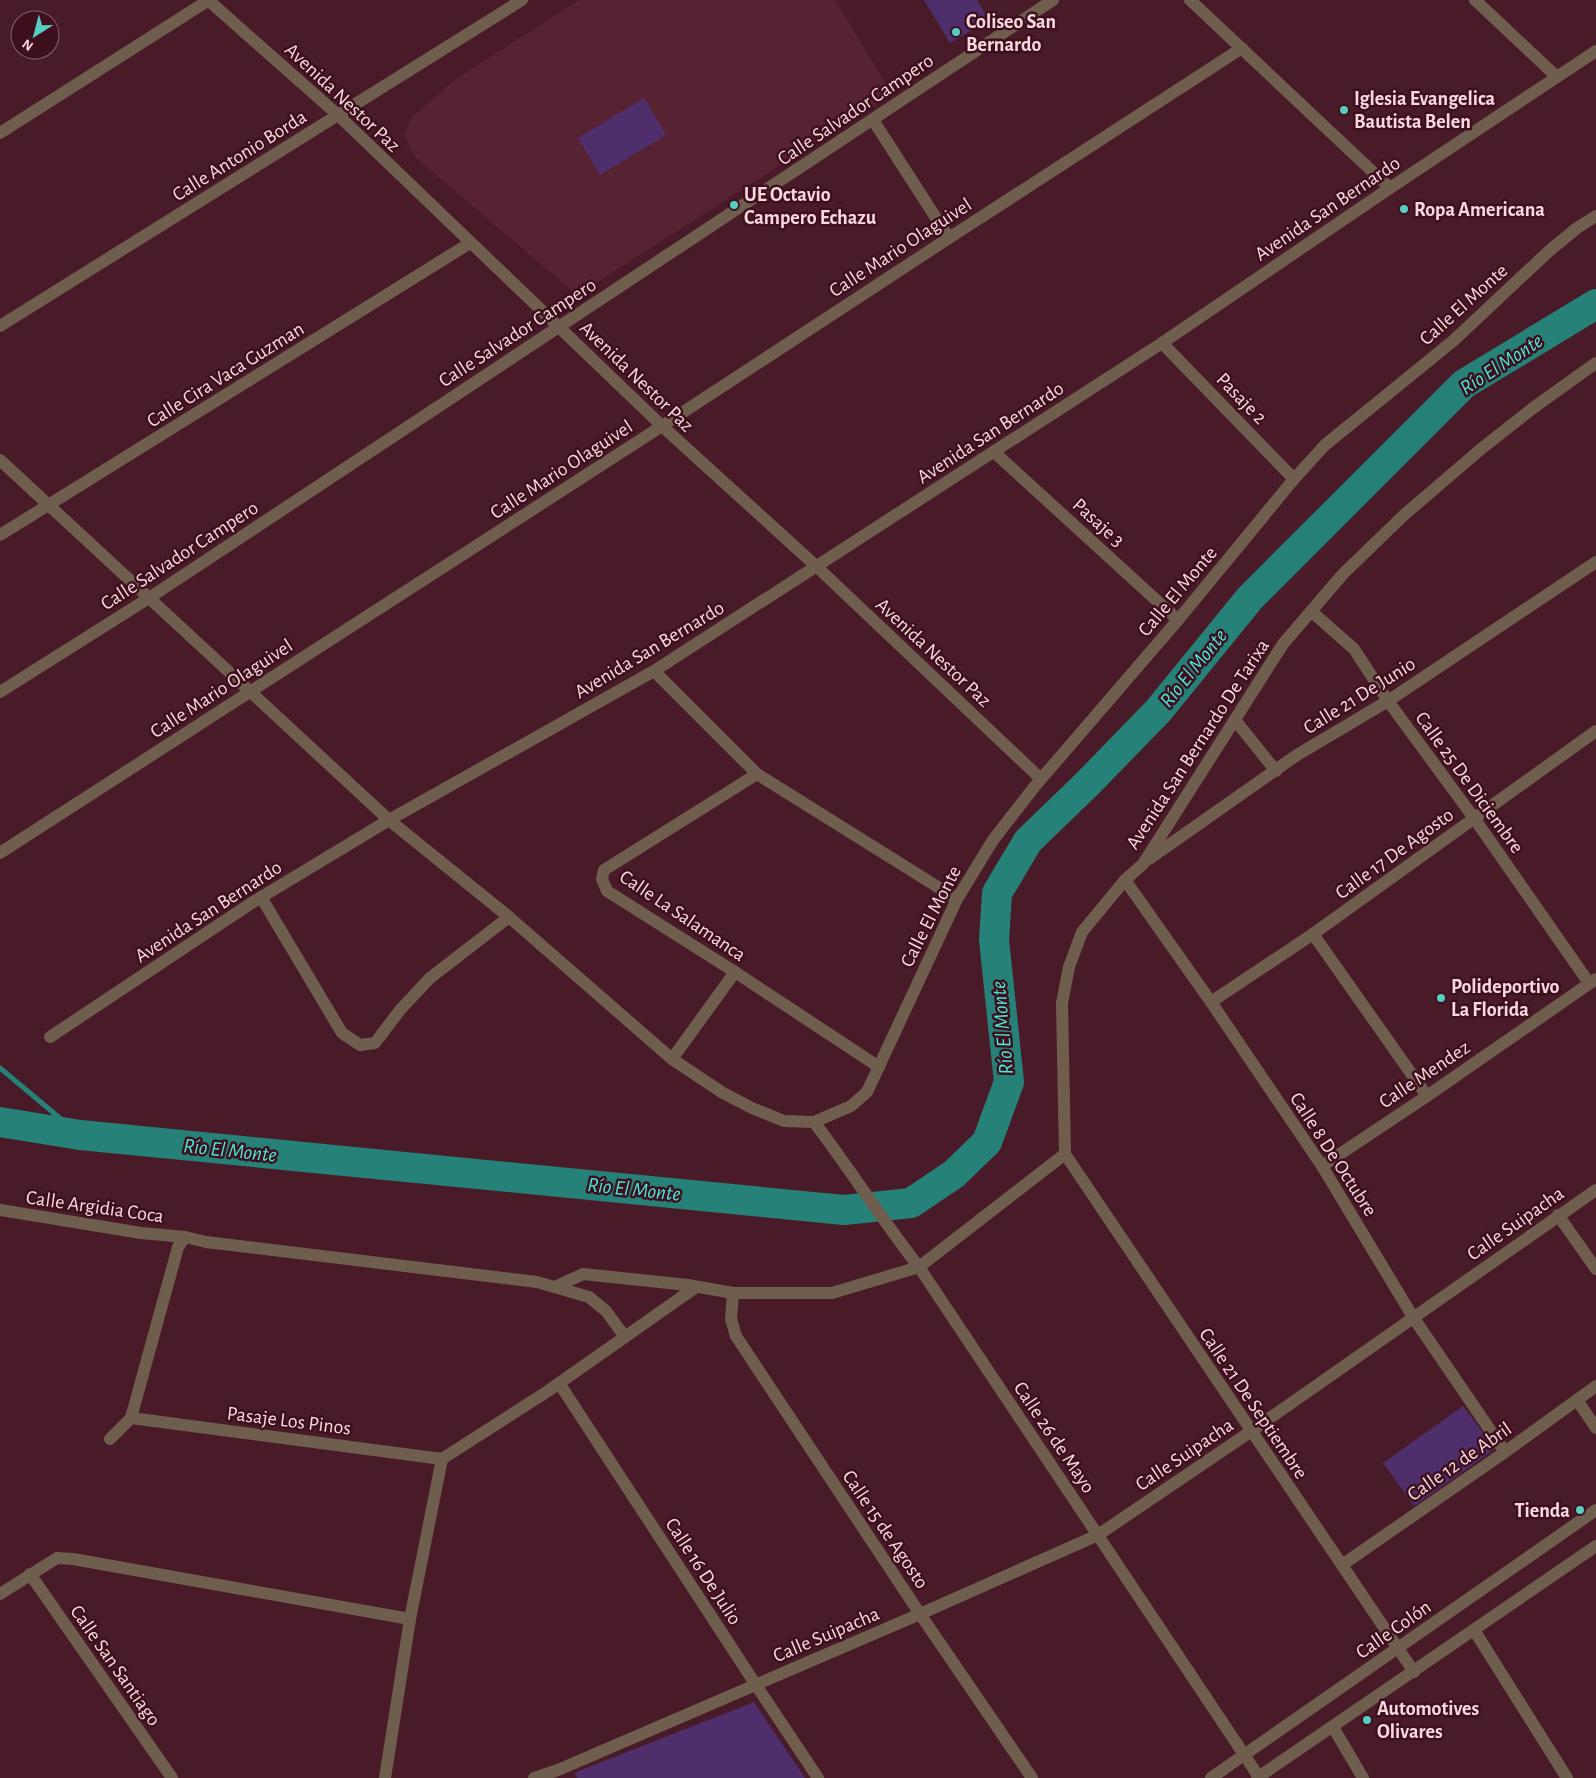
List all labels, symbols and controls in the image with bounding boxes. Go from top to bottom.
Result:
north arrow [10,10,60,60]
place label: Coliseo San Bernardo [966,12,1056,55]
marker: Coliseo San Bernardo [950,26,962,38]
text: N [20,36,36,53]
street label: Avenida Nestor Paz [281,39,404,156]
street label: Calle Salvador Campero [774,50,937,169]
place label: Iglesia Evangelica Bautista Belen [1354,89,1495,132]
marker: Iglesia Evangelica Bautista Belen [1338,104,1350,116]
street label: Calle Antonio Borda [169,107,310,205]
street label: Avenida San Bernardo [1251,153,1404,265]
place label: UE Octavio Campero Echazu [744,185,877,228]
street label: Calle Mario Olaguivel [826,195,975,301]
marker: UE Octavio Campero Echazu [728,199,740,211]
place label: Ropa Americana [1414,200,1545,220]
marker: Ropa Americana [1398,203,1410,215]
street label: Calle El Monte [1416,260,1511,349]
street label: Calle Salvador Campero [435,274,600,391]
street label: Calle Cira Vaca Guzman [144,318,308,431]
street label: Avenida Nestor Paz [576,318,697,436]
water label: Río El Monte [1456,330,1546,399]
street label: Pasaje 2 [1212,369,1270,428]
street label: Avenida San Bernardo [914,378,1068,488]
street label: Calle Mario Olaguivel [487,417,636,523]
street label: Pasaje 3 [1069,495,1128,551]
street label: Calle Salvador Campero [97,497,262,614]
street label: Calle El Monte [1135,543,1221,640]
street label: Avenida Nestor Paz [872,594,995,711]
street label: Avenida San Bernardo [571,597,728,702]
water label: Río El Monte [1156,625,1231,711]
street label: Calle Mario Olaguivel [147,636,296,742]
street label: Avenida San Bernardo De Tarixa [1123,636,1273,853]
street label: Calle 21 De Junio [1300,654,1419,738]
street label: Calle 25 De Diciembre [1411,708,1527,857]
street label: Calle 17 De Agosto [1332,804,1457,903]
street label: Avenida San Bernardo [132,857,286,967]
street label: Calle El Monte [897,863,965,970]
street label: Calle La Salamanca [616,866,749,965]
place label: Polideportivo La Florida [1451,977,1560,1020]
water label: Río El Monte [988,980,1017,1076]
marker: Polideportivo La Florida [1435,992,1447,1004]
street label: Calle Mendez [1376,1037,1474,1112]
street label: Calle 8 De Octubre [1286,1089,1380,1220]
water label: Río El Monte [182,1135,278,1166]
water label: Río El Monte [586,1174,682,1205]
street label: Calle Suipacha [1463,1183,1568,1264]
street label: Calle Argidia Coca [25,1187,165,1227]
street label: Calle 21 De Septiembre [1195,1324,1311,1483]
street label: Calle 26 de Mayo [1010,1378,1099,1497]
street label: Pasaje Los Pinos [226,1403,352,1439]
street label: Calle Suipacha [1132,1415,1237,1495]
street label: Calle 12 de Abril [1404,1419,1515,1505]
street label: Calle 15 de Agosto [838,1467,932,1592]
place label: Tienda [1515,1501,1570,1521]
marker: Tienda [1574,1504,1586,1516]
street label: Calle 16 De Julio [661,1515,745,1629]
street label: Calle Colón [1352,1597,1435,1663]
street label: Calle San Santiago [66,1602,164,1730]
street label: Calle Suipacha [770,1604,882,1666]
place label: Automotives Olivares [1377,1699,1480,1742]
marker: Automotives Olivares [1361,1714,1373,1726]

